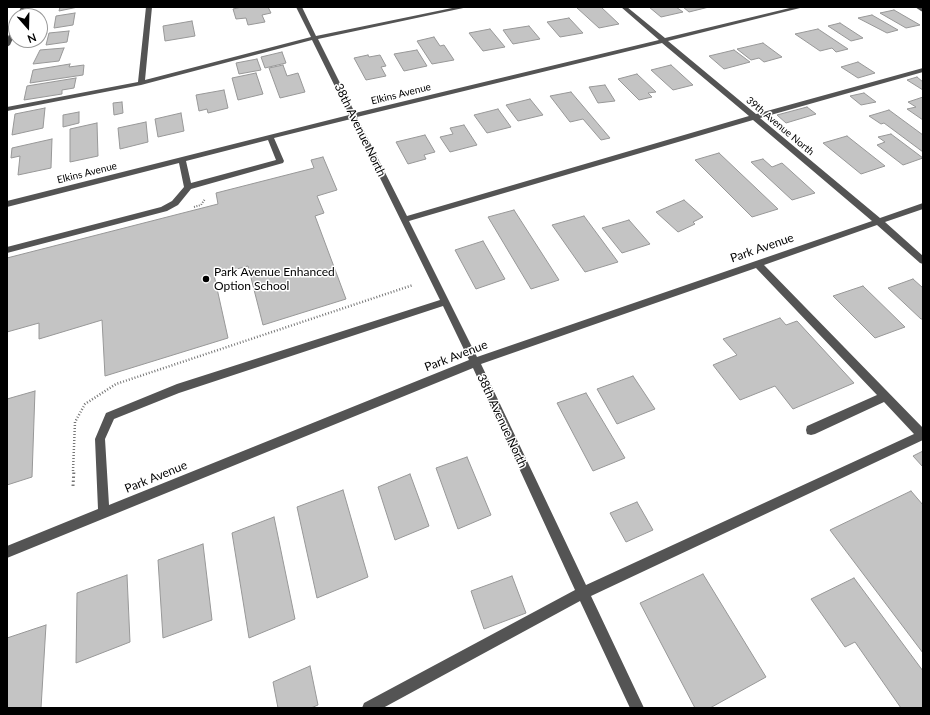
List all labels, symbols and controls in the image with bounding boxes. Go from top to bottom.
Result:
north arrow [8,8,48,48]
text: N [26,31,38,46]
street label: 38th Avenue North [331,81,389,179]
street label: Elkins Avenue [370,81,432,107]
street label: 39th Avenue North [744,94,816,158]
street label: Elkins Avenue [56,160,118,186]
street label: Park Avenue [728,230,796,266]
place label: Park Avenue Enhanced Option School [214,265,335,293]
marker: Park Avenue Enhanced Option School [201,274,211,284]
street label: Park Avenue [422,337,490,375]
street label: 38th Avenue North [474,372,530,470]
street label: Park Avenue [123,458,189,496]

